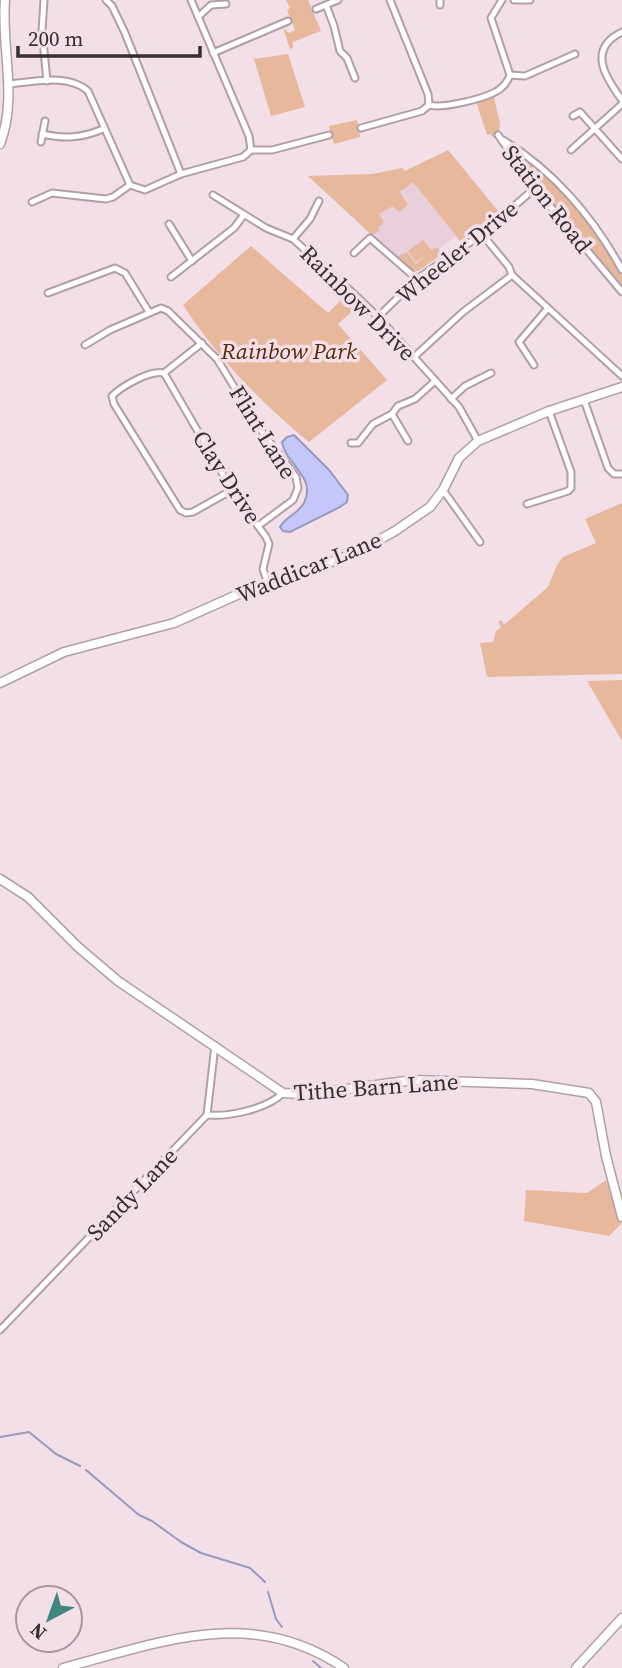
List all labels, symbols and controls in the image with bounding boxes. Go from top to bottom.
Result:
scale bar [18,14,200,58]
text: 200 m [28,24,83,53]
street label: Station Road [495,138,599,260]
street label: Wheeler Drive [389,193,525,311]
street label: Rainbow Drive [293,238,423,368]
park label: Rainbow Park [220,335,357,367]
street label: Flint Lane [222,379,304,485]
street label: Clay Drive [185,424,269,530]
street label: Waddicar Lane [232,523,386,611]
street label: Tithe Barn Lane [292,1065,460,1109]
street label: Sandy Lane [79,1140,185,1248]
north arrow [14,1584,84,1654]
text: N [24,1617,52,1646]

